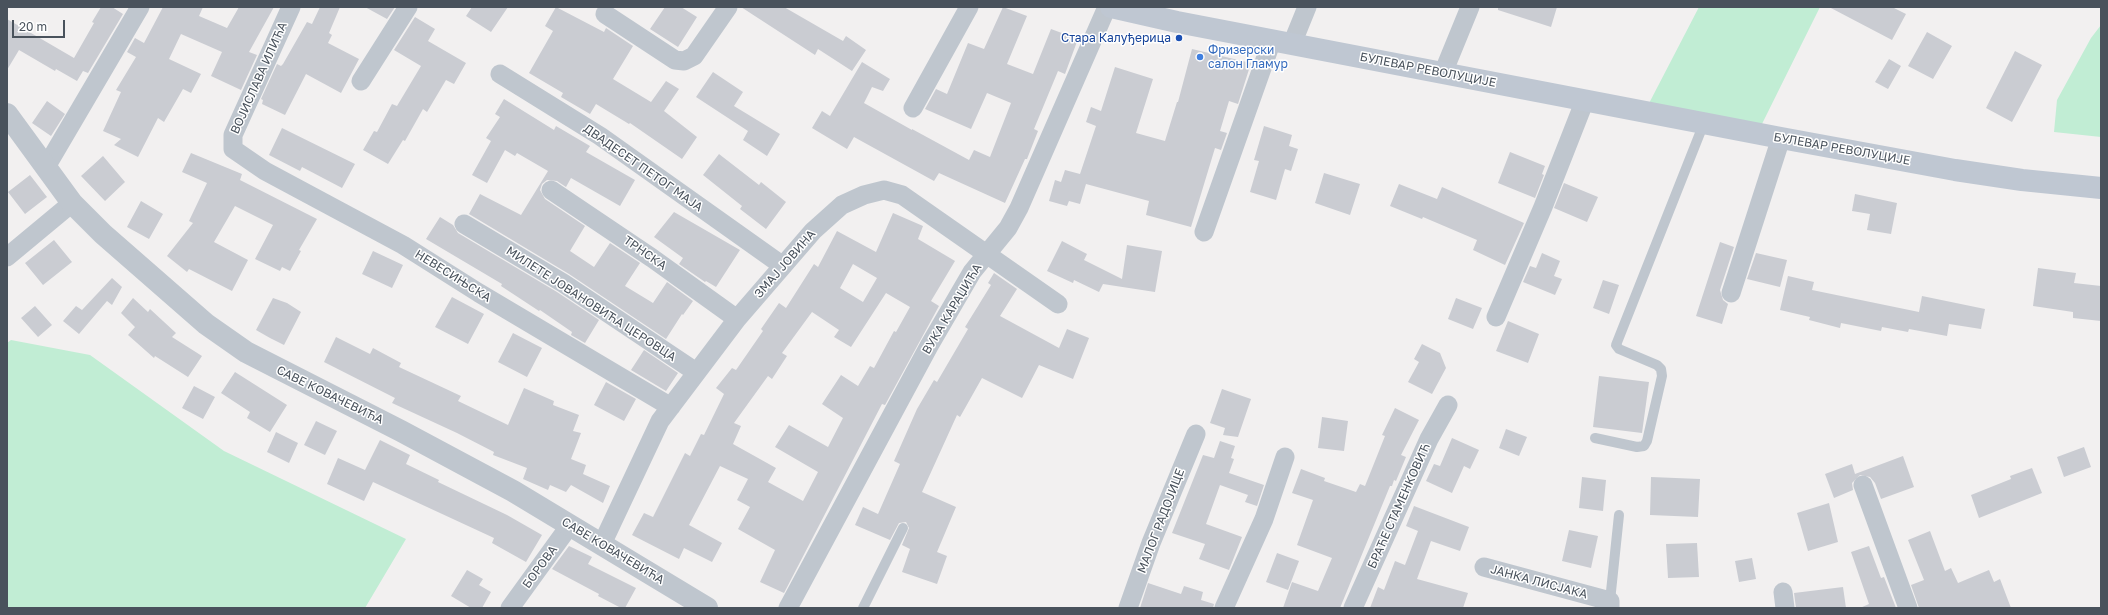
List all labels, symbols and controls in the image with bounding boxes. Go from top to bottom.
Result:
scale bar [14,12,67,38]
text: 20 m [19,19,47,34]
street label: ВОЈИСЛАВА ИЛИЋА [228,20,290,136]
place label: Стара Калуђерица [1061,31,1171,45]
marker: Стара Калуђерица [1174,33,1184,43]
place label: Фризерски салон Гламур [1208,43,1288,71]
street label: БУЛЕВАР РЕВОЛУЦИЈЕ [1359,50,1497,90]
marker: Фризерски салон Гламур [1195,52,1205,62]
street label: ДВАДЕСЕТ ПЕТОГ МАЈА [581,121,705,215]
street label: БУЛЕВАР РЕВОЛУЦИЈЕ [1773,130,1911,168]
street label: ЗМАЈ ЈОВИНА [751,227,819,301]
street label: ТРНСКА [621,233,669,273]
street label: МИЛЕТЕ ЈОВАНОВИЋА ЦЕРОВЦА [503,244,679,364]
street label: НЕВЕСИЊСКА [412,247,494,305]
street label: ВУКА КАРАЏИЋА [919,261,985,357]
street label: САВЕ КОВАЧЕВИЋА [274,363,386,427]
street label: БРАЋЕ СТАМЕНКОВИЋ [1365,441,1433,571]
street label: МАЛОГ РАДОЈИЦЕ [1134,467,1188,575]
street label: САВЕ КОВАЧЕВИЋА [559,515,667,587]
street label: БОРОВА [520,543,560,591]
street label: ЈАНКА ЛИСЈАКА [1489,562,1589,602]

